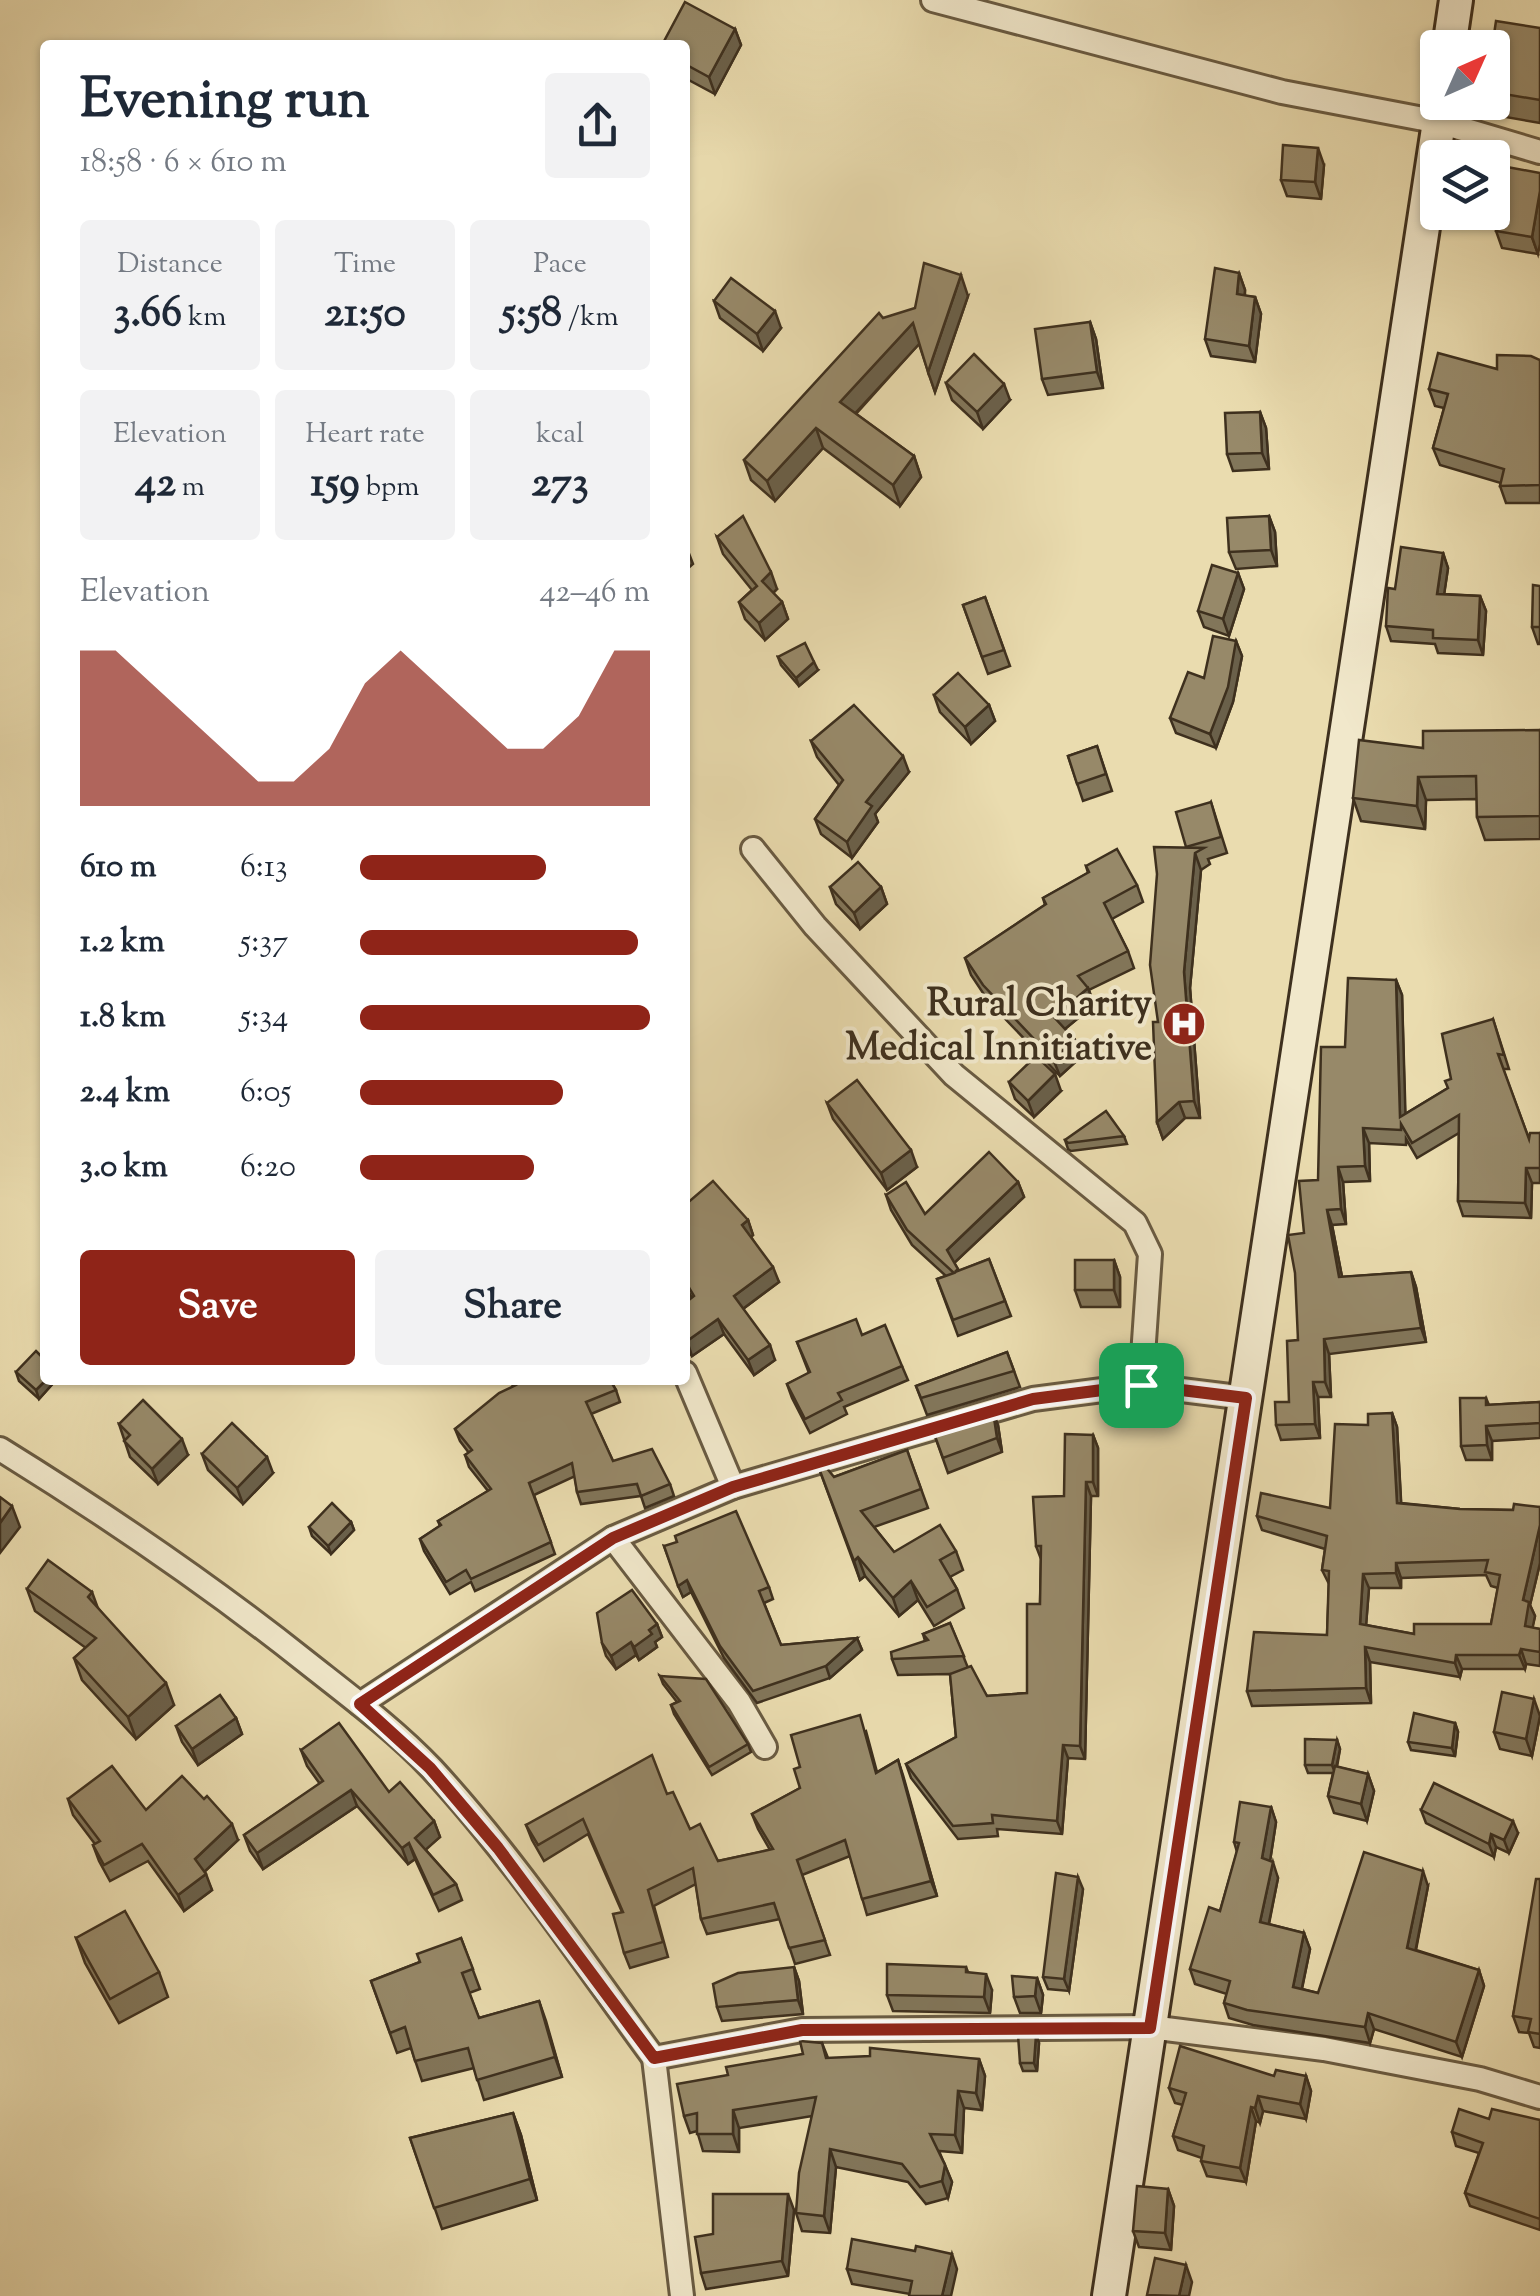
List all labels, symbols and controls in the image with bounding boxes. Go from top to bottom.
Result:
north arrow [1420,30,1510,120]
map controls [1420,30,1510,230]
text: Evening run [80,63,369,142]
button: share [545,73,650,178]
text: 18:58 · 6 × 610 m [80,140,287,186]
button: layers [1420,140,1510,230]
text: Distance [117,245,223,285]
text: Time [334,245,396,285]
text: Pace [533,245,587,285]
text: 3.66 [114,285,182,345]
text: 21:50 [324,285,406,345]
text: 5:58 [501,285,562,345]
text: km [182,298,226,338]
text: /km [562,298,619,338]
text: Elevation [113,415,227,455]
text: Heart rate [305,415,425,455]
text: kcal [536,415,584,455]
text: 42 [135,455,176,515]
text: 159 [311,455,360,515]
text: 273 [531,455,589,515]
text: m [176,468,205,508]
text: bpm [360,468,419,508]
text: Elevation [80,570,210,616]
text: 42–46 m [539,570,650,616]
text: 610 m [80,845,156,891]
text: 6:13 [240,845,288,891]
text: 1.2 km [80,920,165,966]
text: 5:37 [240,920,288,966]
place label: Rural Charity Medical Innitiative [845,979,1152,1077]
text: 1.8 km [80,995,166,1041]
text: 5:34 [240,995,288,1041]
hospital icon: Rural Charity Medical Innitiative [1161,1001,1207,1047]
text: 2.4 km [80,1070,170,1116]
text: 6:05 [240,1070,291,1116]
text: 3.0 km [80,1145,168,1191]
text: 6:20 [240,1145,296,1191]
button: Save [80,1250,355,1365]
button: Share [375,1250,650,1365]
pin [1099,1343,1184,1428]
icon: arrive [1114,1358,1169,1413]

